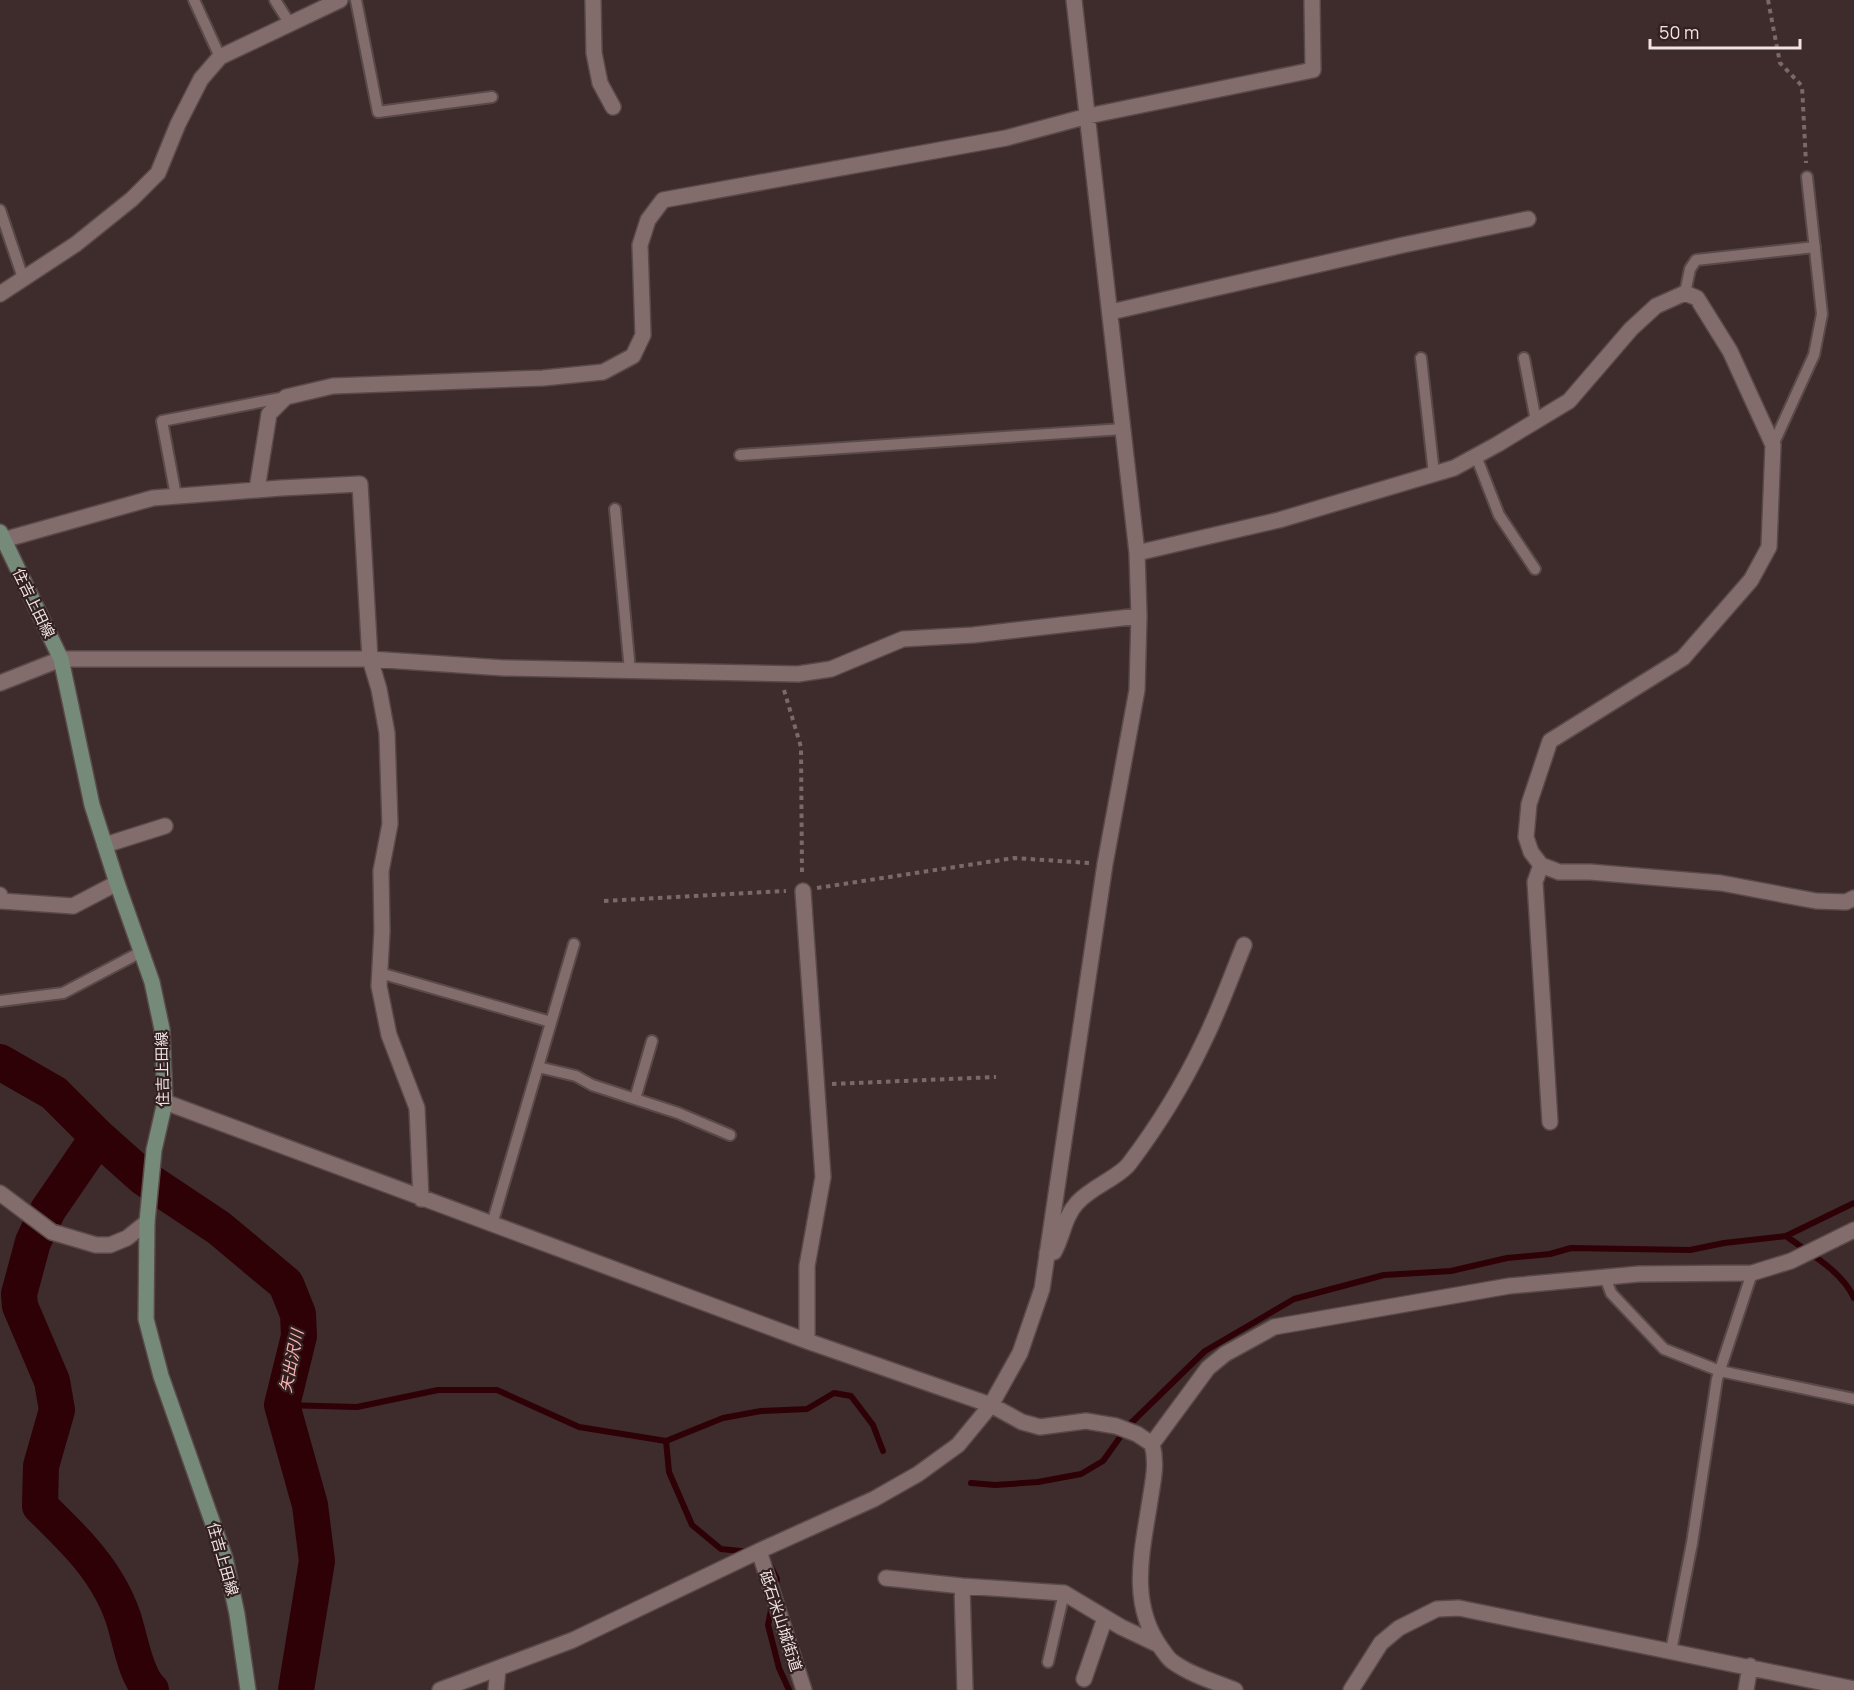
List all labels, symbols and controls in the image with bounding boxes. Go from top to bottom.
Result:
scale bar [1650,12,1800,50]
text: 50 m [1659,20,1699,44]
street label: 住吉上田線 [8,565,60,641]
street label: 住吉上田線 [151,1031,173,1107]
water label: 矢出沢川 [274,1326,308,1395]
street label: 住吉上田線 [203,1520,243,1598]
street label: 砥石米山城街道 [755,1568,807,1674]

